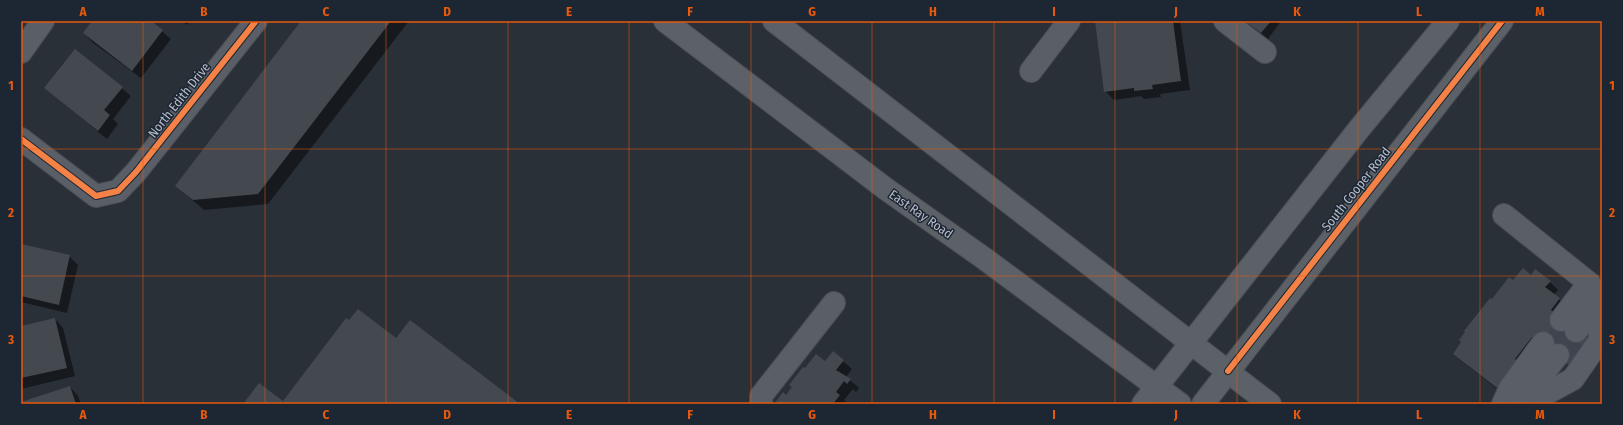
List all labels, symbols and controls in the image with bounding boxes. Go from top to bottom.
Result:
text: A [78,4,87,19]
text: B [200,4,208,19]
text: C [323,4,330,19]
text: D [443,4,451,19]
text: E [566,4,572,19]
text: F [687,4,693,19]
text: G [808,4,816,19]
text: H [929,4,937,19]
text: I [1052,4,1056,19]
text: J [1173,4,1178,19]
text: K [1293,4,1301,19]
text: L [1416,4,1422,19]
text: M [1535,4,1545,19]
street label: North Edith Drive [145,59,213,141]
text: 1 [8,78,14,93]
text: 1 [1609,78,1615,93]
street label: South Cooper Road [1319,144,1393,234]
street label: East Ray Road [886,187,956,241]
text: 2 [7,205,14,220]
text: 2 [1608,205,1615,220]
text: 3 [7,332,14,347]
text: 3 [1608,332,1615,347]
text: A [78,407,87,422]
text: B [200,407,208,422]
text: C [323,407,330,422]
text: D [443,407,451,422]
text: E [566,407,572,422]
text: F [687,407,693,422]
text: G [808,407,816,422]
text: H [929,407,937,422]
text: I [1052,407,1056,422]
text: J [1173,407,1178,422]
text: K [1293,407,1301,422]
text: L [1416,407,1422,422]
text: M [1535,407,1545,422]

